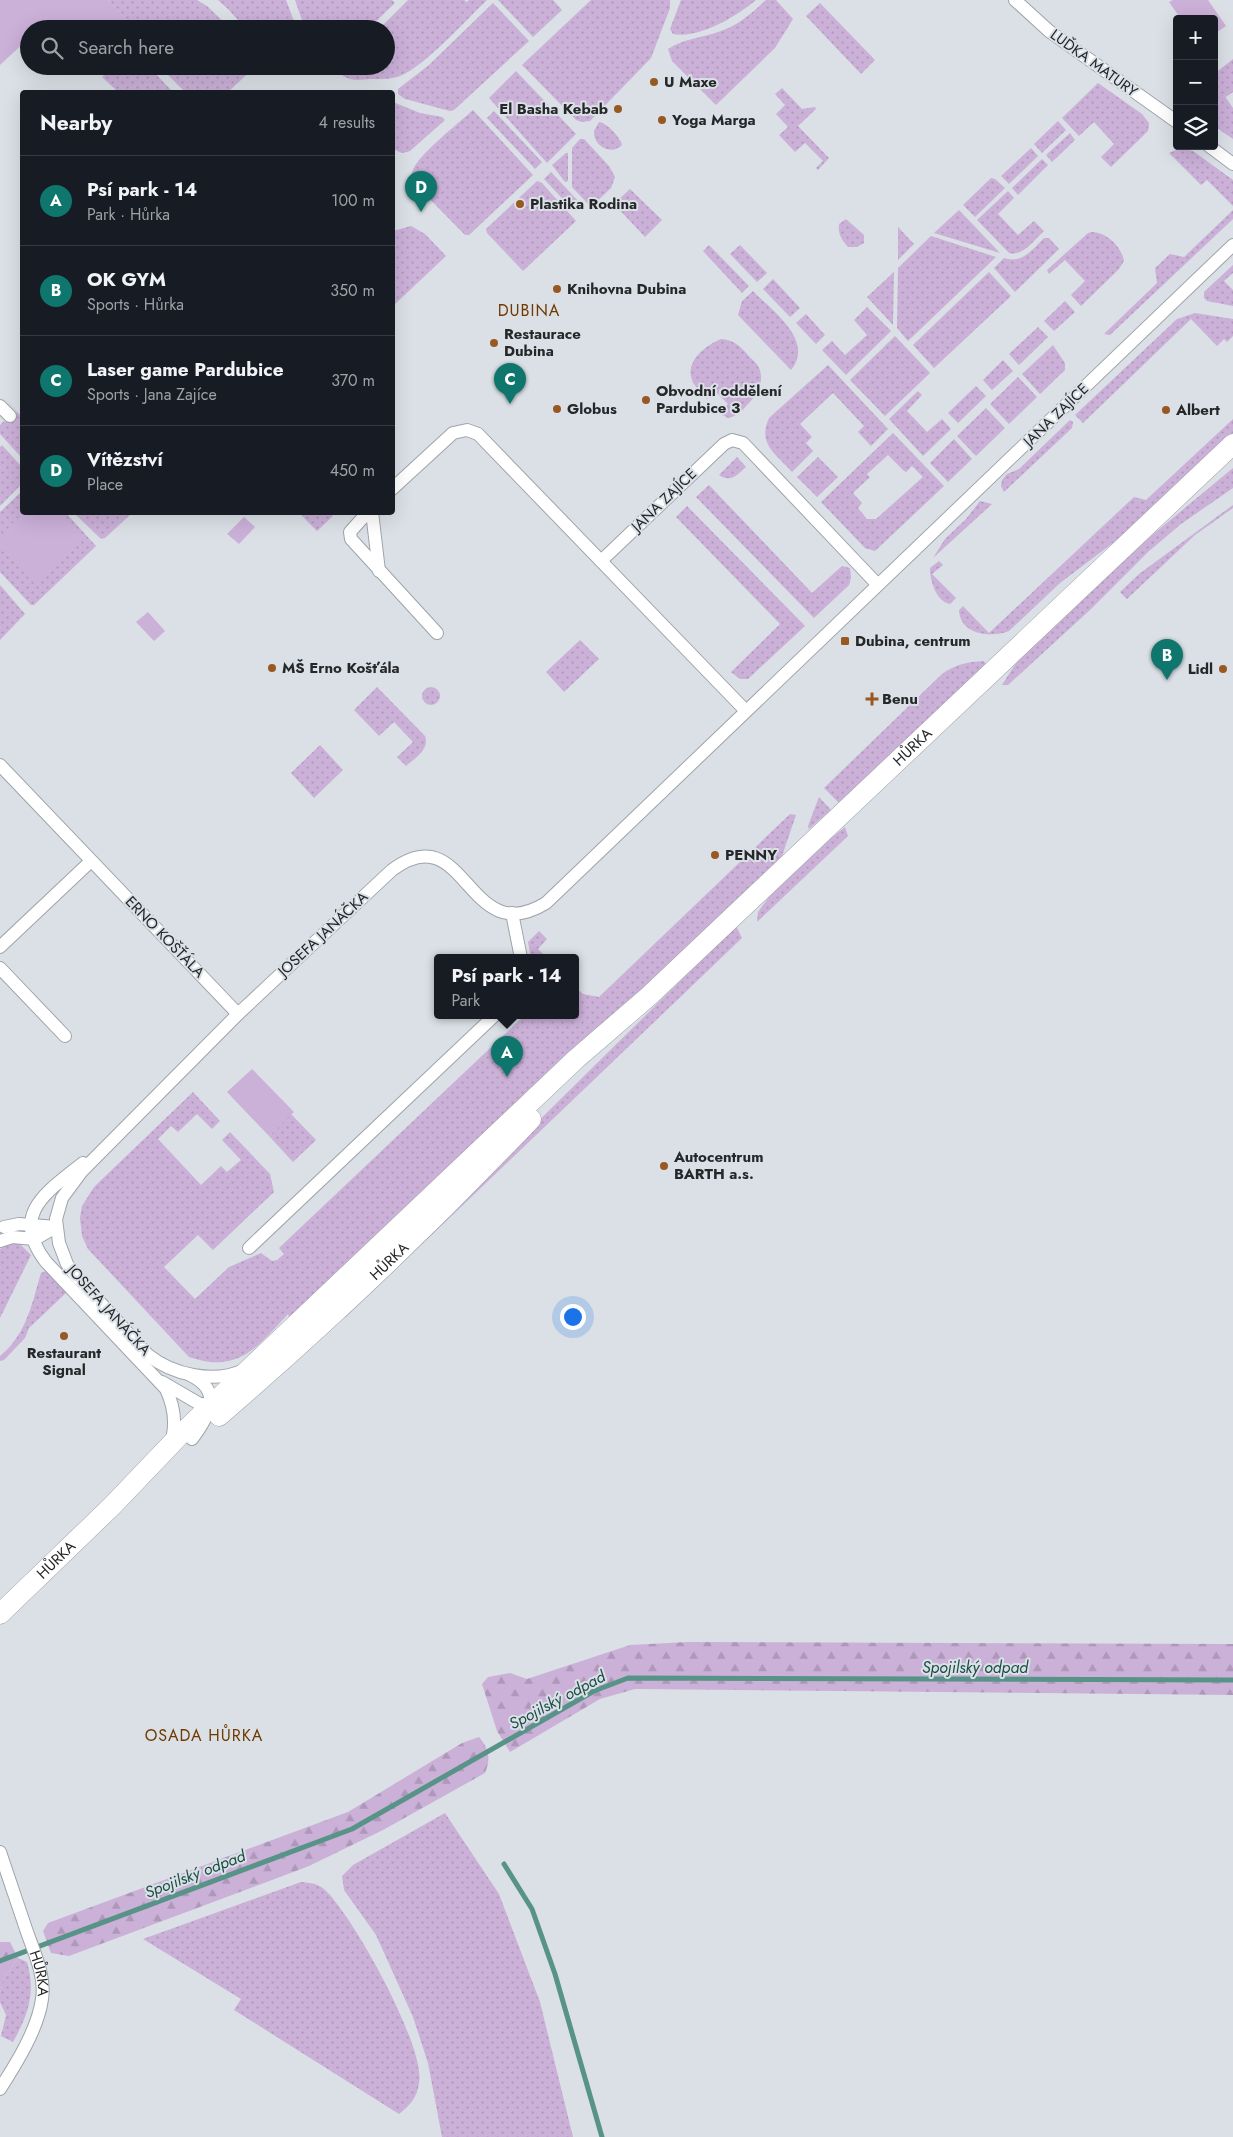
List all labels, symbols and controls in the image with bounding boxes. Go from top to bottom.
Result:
map controls [1173,15,1218,150]
button: + [1173,15,1218,60]
search box [20,20,395,75]
street label: LUĎKA MATURY [1046,24,1143,103]
icon: search [38,34,66,62]
text: Search here [78,34,174,61]
button: − [1173,60,1218,105]
place label: U Maxe [664,71,717,93]
marker: U Maxe [648,76,660,88]
place label: El Basha Kebab [499,98,608,120]
marker: El Basha Kebab [612,103,624,115]
button: layers [1173,105,1218,150]
text: Nearby [40,108,112,138]
place label: Yoga Marga [671,109,756,131]
text: 4 results [319,111,375,134]
marker: Yoga Marga [656,114,668,126]
pin: D [405,171,437,212]
text: Psí park - 14 [87,176,197,203]
text: A [50,189,62,212]
text: 100 m [331,189,375,212]
place label: Plastika Rodina [530,193,637,215]
marker: Plastika Rodina [514,198,526,210]
text: Park · Hůrka [87,203,170,226]
text: OK GYM [87,266,166,293]
place label: Knihovna Dubina [567,278,686,300]
text: B [51,279,61,302]
text: 350 m [330,279,375,302]
marker: Knihovna Dubina [551,283,563,295]
text: Sports · Hůrka [87,293,184,316]
district label: DUBINA [498,299,560,322]
place label: Restaurace Dubina [504,323,581,362]
marker: Restaurace Dubina [488,337,500,349]
text: Laser game Pardubice [87,356,284,383]
pin: C [494,363,526,404]
text: C [50,369,62,392]
text: 370 m [331,369,375,392]
street label: JANA ZAJÍCE [1017,378,1094,453]
place label: Obvodní oddělení Pardubice 3 [656,380,783,419]
text: Sports · Jana Zajíce [87,383,217,406]
marker: Obvodní oddělení Pardubice 3 [640,394,652,406]
place label: Globus [567,398,617,420]
place label: Albert [1175,399,1220,421]
marker: Globus [551,403,563,415]
marker: Albert [1160,404,1172,416]
text: Vítězství [87,446,163,473]
text: D [50,459,62,482]
text: 450 m [330,459,375,482]
street label: JANA ZAJÍCE [625,463,702,538]
text: Place [87,473,123,496]
place label: Dubina, centrum [855,630,971,652]
marker: Dubina, centrum [839,635,851,647]
pin: B [1151,639,1183,680]
place label: MŠ Erno Košťála [282,657,400,679]
place label: Lidl [1188,658,1213,680]
marker: MŠ Erno Košťála [266,662,278,674]
marker: Lidl [1217,663,1229,675]
place label: Benu [882,688,918,710]
marker: Benu [866,693,878,705]
street label: HŮRKA [888,723,937,771]
place label: PENNY [725,844,777,866]
marker: PENNY [709,849,721,861]
street label: JOSEFA JANÁČKA [272,886,373,983]
street label: ERNO KOŠŤÁLA [120,891,210,983]
popup [434,954,579,1019]
text: Psí park - 14 [451,962,562,989]
text: Park [451,989,480,1012]
pin: A [491,1036,523,1077]
place label: Autocentrum BARTH a.s. [673,1146,763,1185]
marker: Autocentrum BARTH a.s. [658,1160,670,1172]
street label: HŮRKA [365,1237,414,1285]
street label: JOSEFA JANÁČKA [61,1258,156,1361]
your location [560,1304,586,1330]
marker: Restaurant Signal [58,1330,70,1342]
place label: Restaurant Signal [27,1342,101,1381]
street label: HŮRKA [32,1536,81,1584]
water label: Spojilský odpad [922,1656,1029,1679]
water label: Spojilský odpad [505,1664,610,1735]
district label: OSADA HŮRKA [145,1724,263,1747]
water label: Spojilský odpad [141,1844,250,1904]
street label: HŮRKA [24,1947,54,1997]

